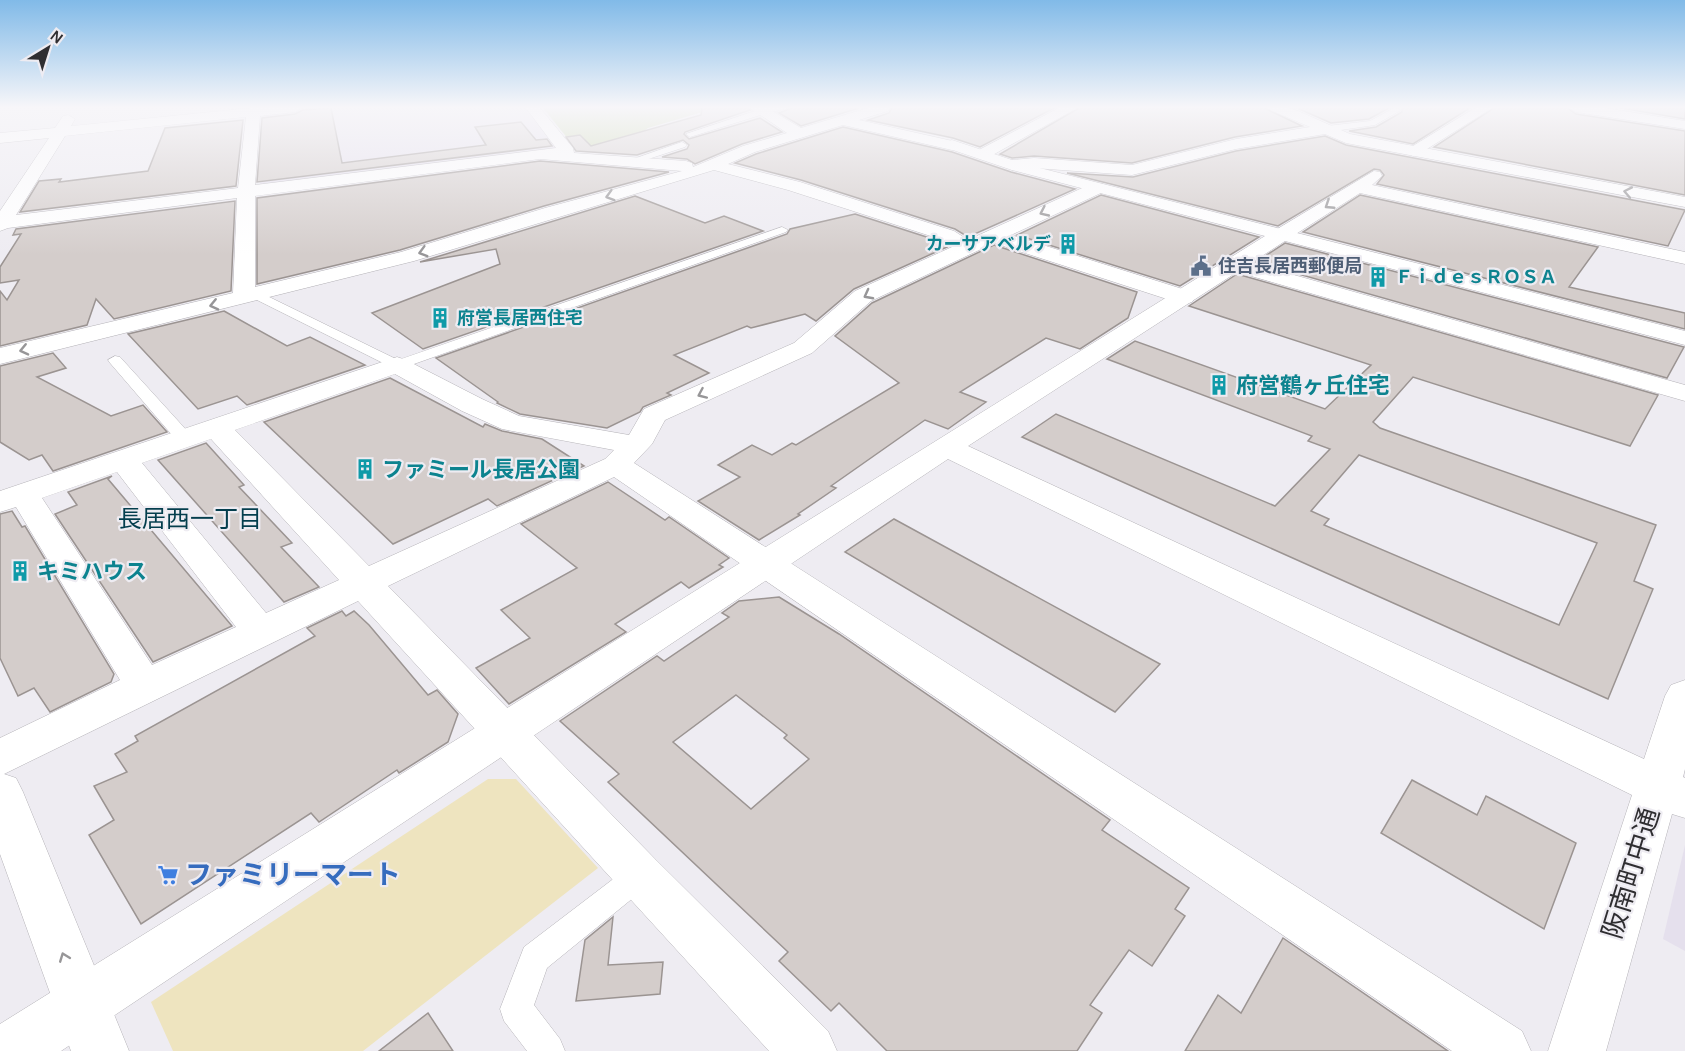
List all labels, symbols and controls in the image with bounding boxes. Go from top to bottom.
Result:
north arrow [18,18,78,78]
text: N [47,26,67,48]
one-way arrow [1623,186,1632,198]
one-way arrow [605,189,616,201]
one-way arrow [1325,197,1335,209]
one-way arrow [1040,205,1051,217]
building icon: カーサアベルデ [1056,232,1080,256]
place label: カーサアベルデ [926,233,1051,255]
one-way arrow [418,245,428,258]
public building icon: 住吉長居西郵便局 [1189,254,1213,278]
place label: 住吉長居西郵便局 [1218,255,1362,277]
building icon: ＦｉｄｅｓＲＯＳＡ [1366,265,1390,289]
place label: ＦｉｄｅｓＲＯＳＡ [1395,266,1557,288]
one-way arrow [863,288,874,299]
one-way arrow [209,297,219,310]
building icon: 府営長居西住宅 [428,306,452,330]
place label: 府営長居西住宅 [457,307,583,329]
one-way arrow [19,343,29,356]
building icon: 府営鶴ヶ丘住宅 [1207,373,1231,397]
place label: 府営鶴ヶ丘住宅 [1236,373,1390,399]
one-way arrow [698,386,709,398]
building icon: ファミール長居公園 [353,457,377,481]
place label: ファミール長居公園 [382,457,580,483]
district label: 長居西一丁目 [118,505,262,533]
building icon: キミハウス [8,559,32,583]
place label: キミハウス [37,559,147,585]
street label: 阪南町中通 [1596,804,1666,942]
place label: ファミリーマート [185,859,401,891]
supermarket icon: ファミリーマート [156,863,180,887]
one-way arrow [59,952,71,963]

